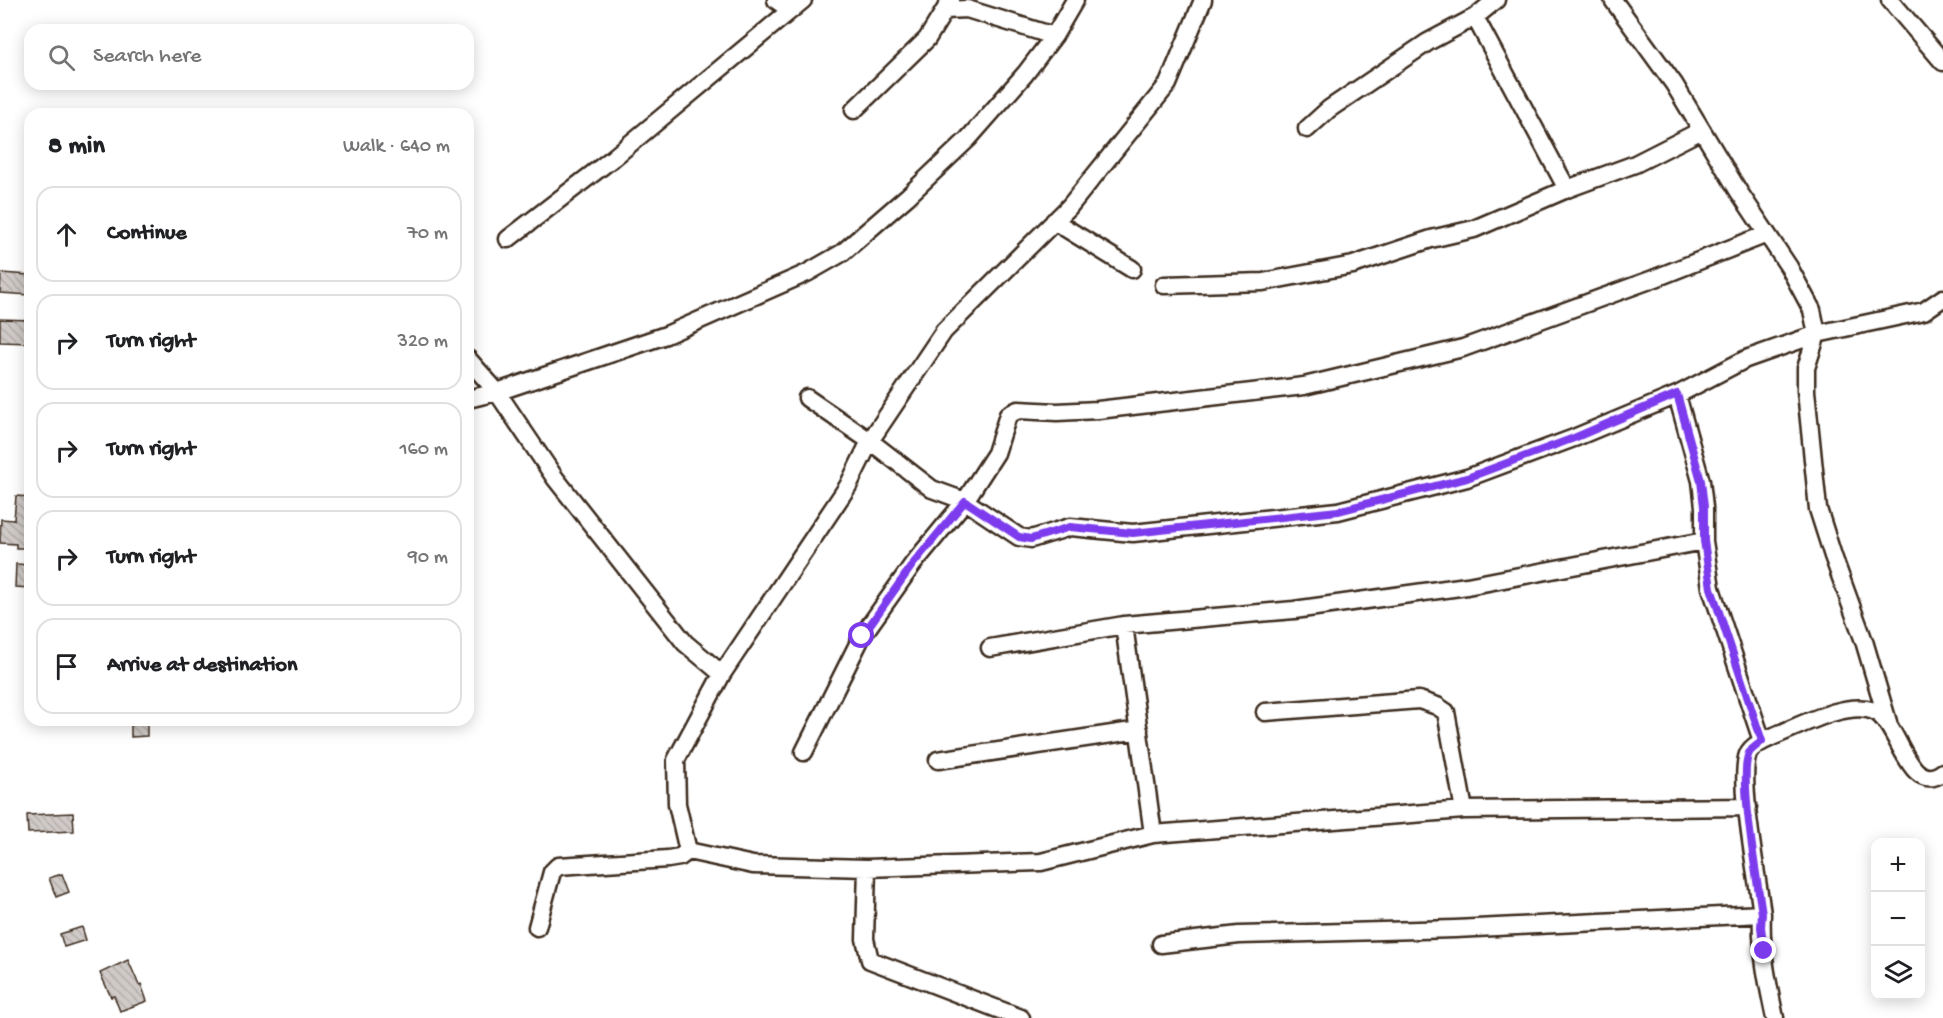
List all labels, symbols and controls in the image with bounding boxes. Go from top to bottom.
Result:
search box [24,24,474,90]
icon: search [45,41,78,74]
text: Search here [93,44,201,70]
text: 8 min [48,132,105,163]
text: Walk · 640 m [343,136,450,159]
icon: ahead [50,218,83,251]
text: Continue [107,221,187,247]
text: 70 m [407,223,448,246]
icon: right [50,326,83,359]
text: Turn right [107,329,195,355]
text: 320 m [398,331,448,354]
icon: right [50,434,83,467]
text: Turn right [107,437,195,463]
text: 160 m [399,439,448,462]
icon: right [50,542,83,575]
text: Turn right [107,545,195,571]
text: 90 m [408,547,448,570]
route start [848,622,874,648]
icon: arrive [50,650,83,683]
text: Arrive at destination [107,653,297,679]
map controls [1871,838,1925,1000]
button: + [1871,838,1925,892]
button: − [1871,892,1925,946]
route end [1750,937,1776,963]
button: layers [1871,946,1925,1000]

